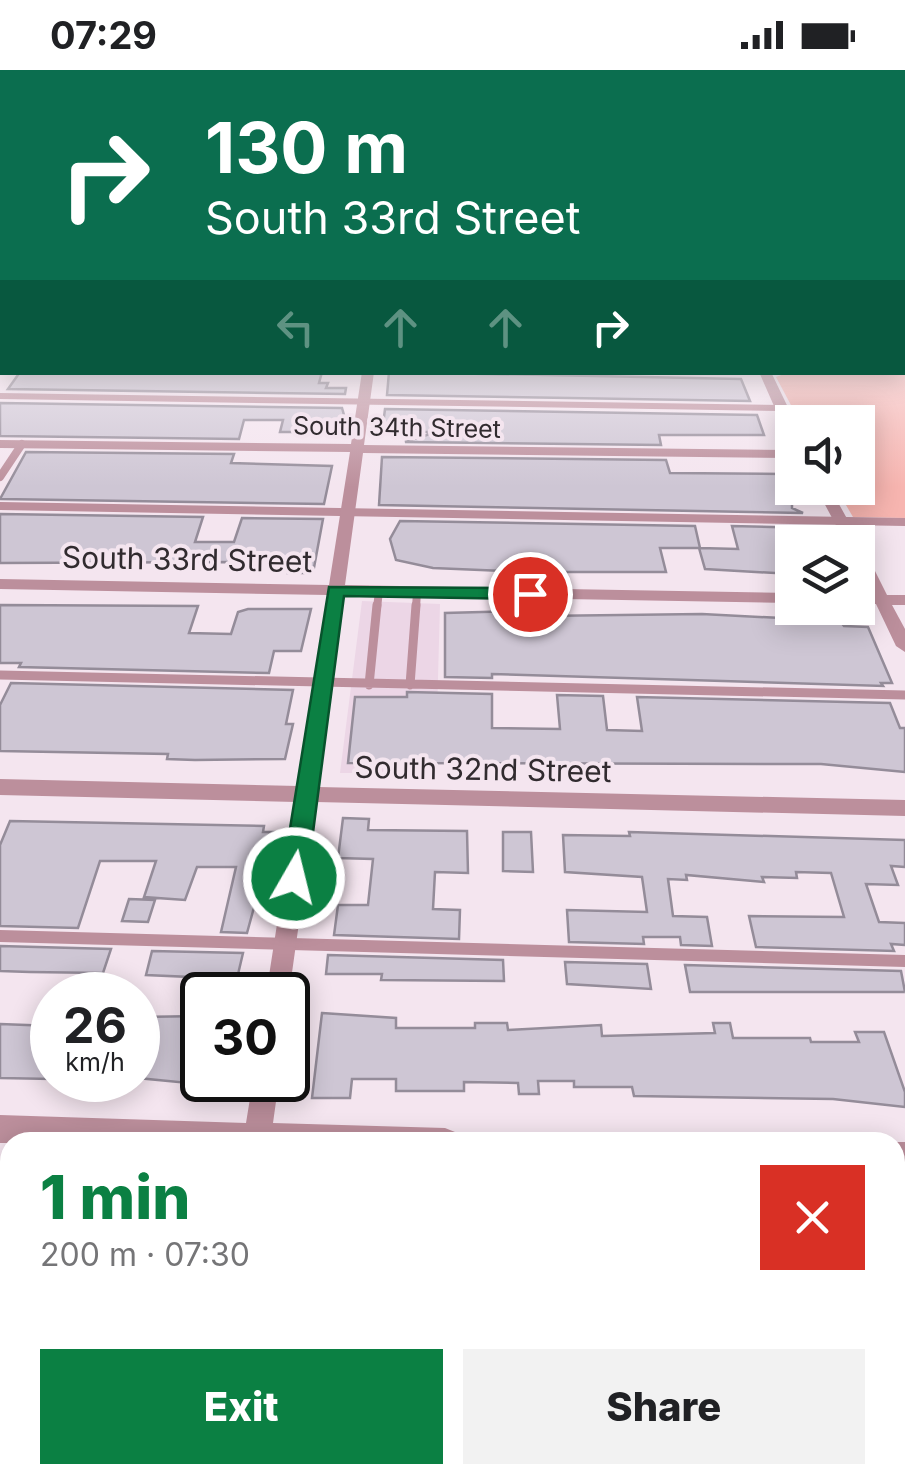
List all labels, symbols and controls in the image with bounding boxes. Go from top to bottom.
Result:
text: 07:29 [50,12,157,58]
text: 130 m [205,105,408,190]
icon: right [40,110,170,240]
text: South 33rd Street [205,190,580,245]
icon: left [268,300,323,355]
icon: ahead [373,300,428,355]
icon: ahead [478,300,533,355]
icon: right [583,300,638,355]
map controls [775,405,875,625]
button: sound [775,405,875,505]
street label: South 34th Street [293,410,501,444]
button: layers [775,525,875,625]
street label: South 33rd Street [62,539,313,579]
pin [488,552,573,637]
icon: arrive [503,567,558,622]
street label: South 32nd Street [354,749,612,789]
position arrow [242,826,346,930]
speed limit sign: 30 [180,972,310,1102]
text: 26 [63,995,127,1055]
text: km/h [65,1047,125,1077]
text: 1 min [40,1161,190,1233]
button: close [760,1165,865,1270]
text: 200 m · 07:30 [40,1235,250,1274]
button: Exit [40,1349,443,1464]
button: Share [463,1349,865,1464]

